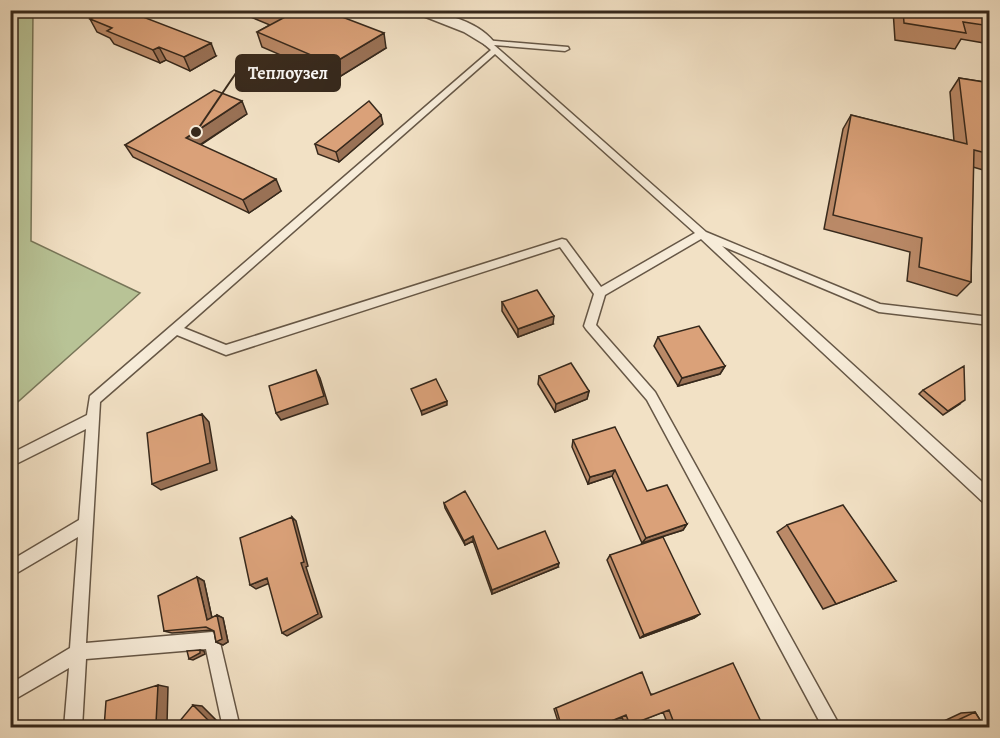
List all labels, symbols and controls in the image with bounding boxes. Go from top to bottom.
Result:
callout: Теплоузел [236,55,340,91]
text: Теплоузел [248,61,328,85]

